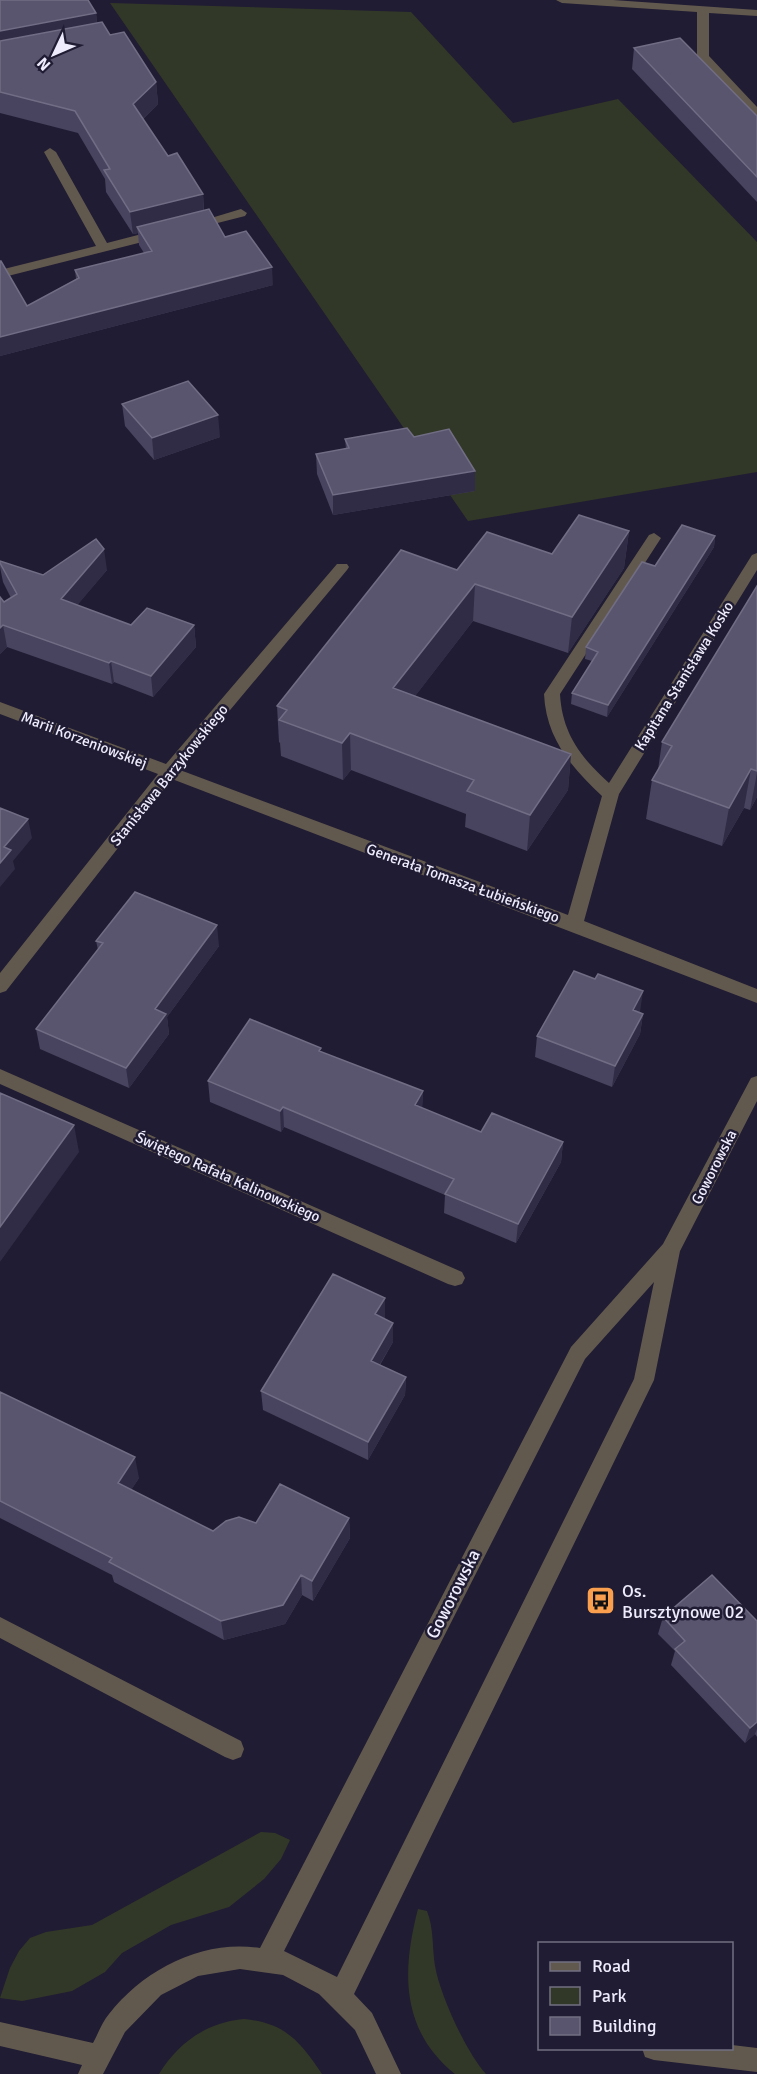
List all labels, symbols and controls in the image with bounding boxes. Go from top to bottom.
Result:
north arrow [24,24,84,84]
text: N [33,53,55,75]
street label: Kapitana Stanisława Kosko [631,598,737,754]
street label: Stanisława Barzykowskiego [106,700,232,849]
street label: Marii Korzeniowskiej [18,708,150,772]
street label: Generała Tomasza Łubieńskiego [364,840,562,926]
street label: Świętego Rafała Kalinowskiego [133,1127,324,1226]
street label: Goworowska [688,1127,740,1207]
street label: Goworowska [421,1546,485,1642]
place label: Os. Bursztynowe 02 [622,1580,744,1623]
bus stop icon: Os. Bursztynowe 02 [585,1585,617,1617]
legend [538,1942,733,2050]
text: Road [592,1955,631,1977]
text: Park [592,1985,627,2007]
text: Building [592,2015,656,2037]

